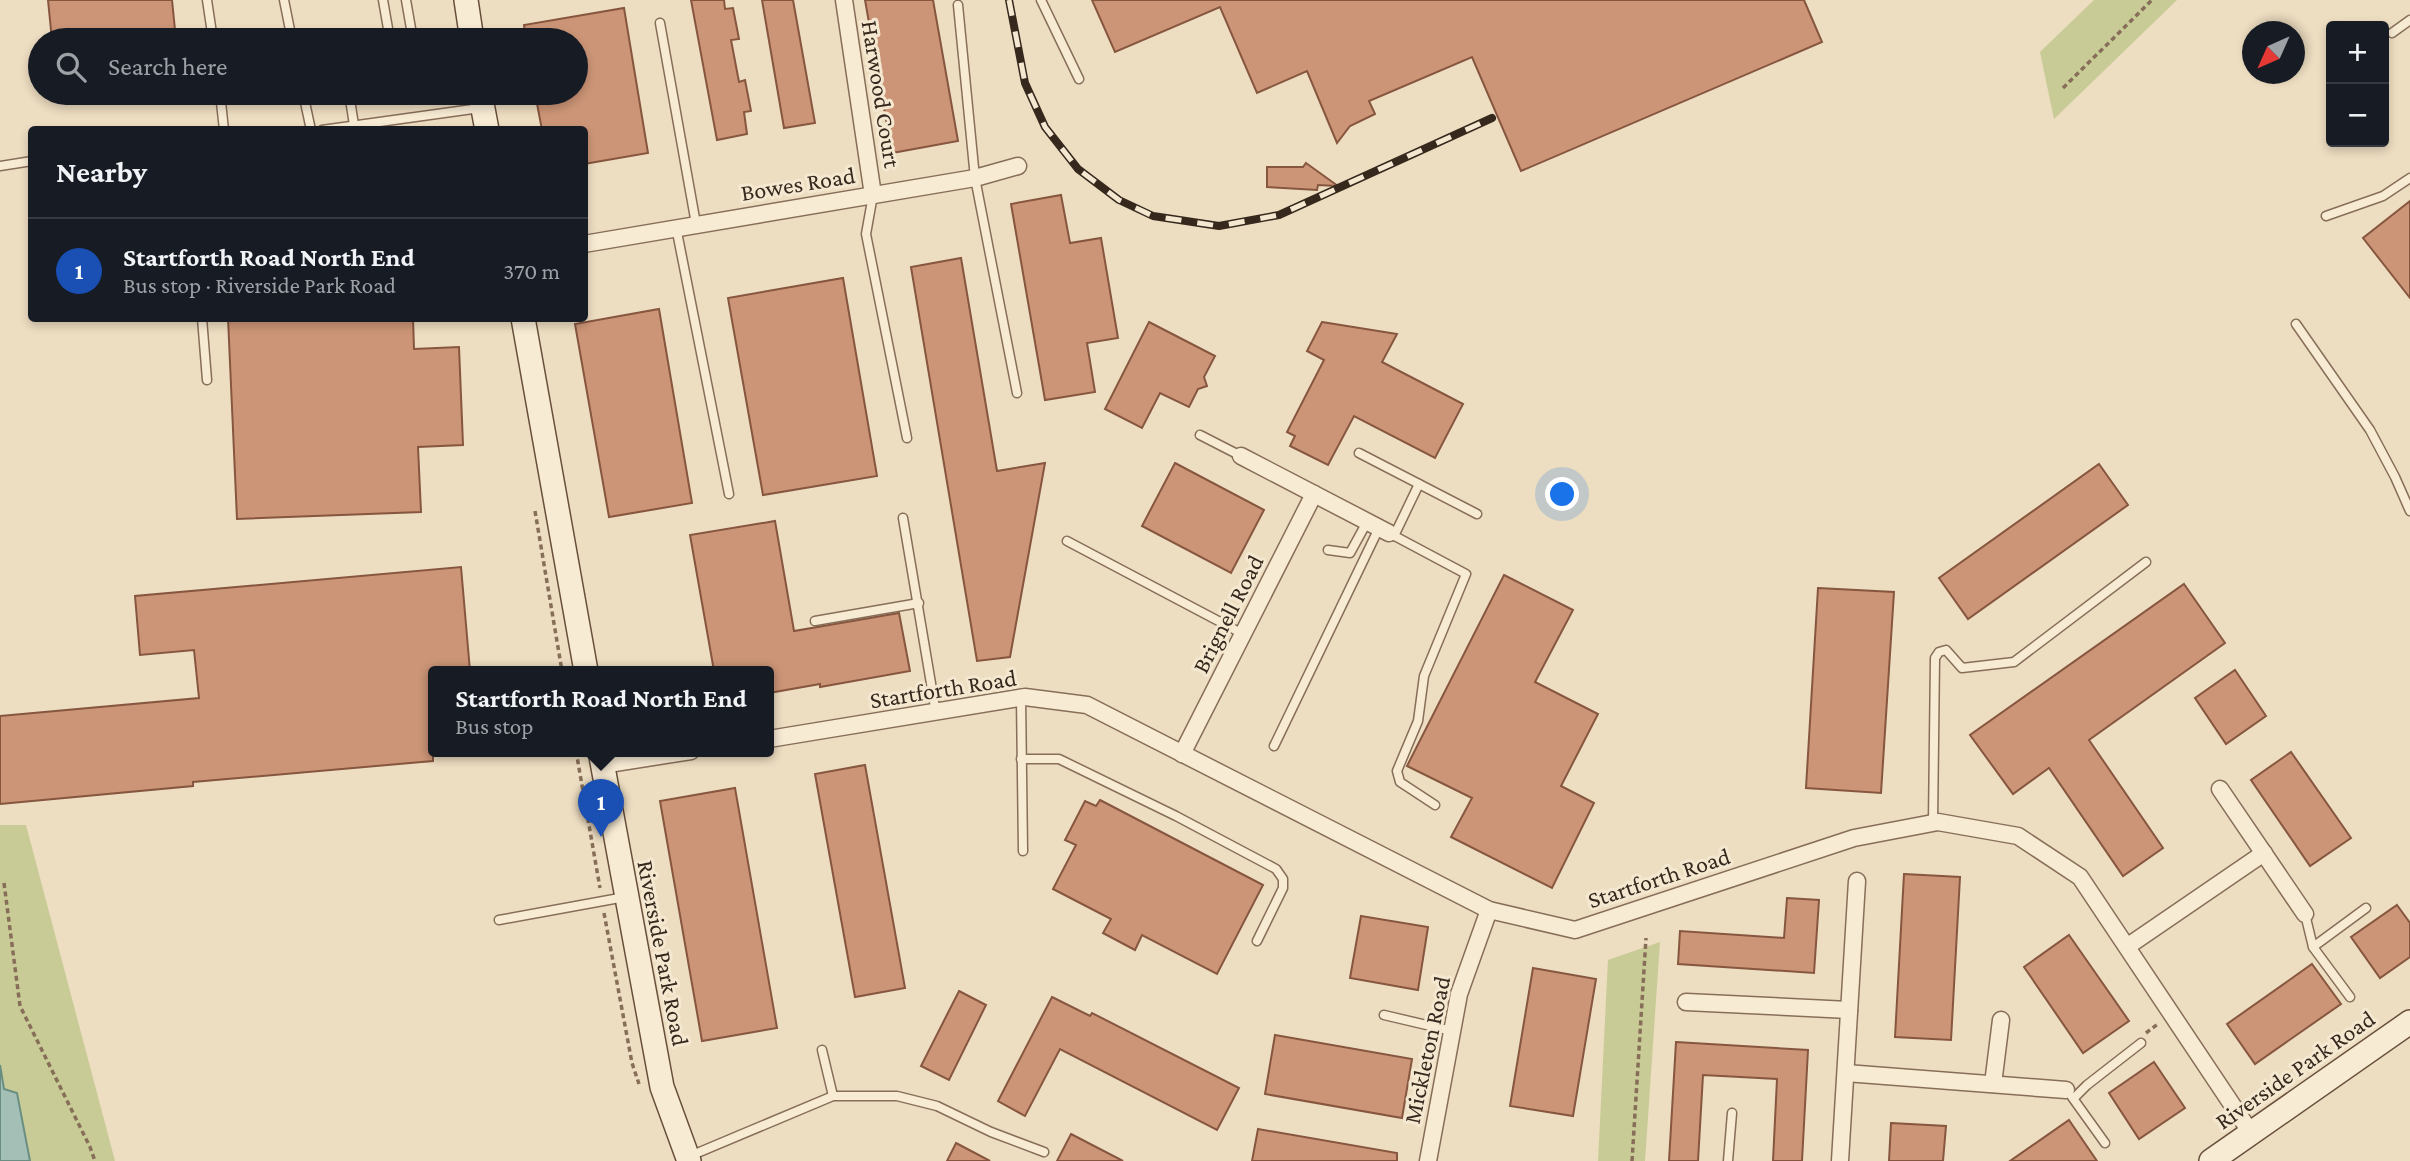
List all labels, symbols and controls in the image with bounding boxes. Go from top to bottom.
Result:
street label: Harwood Court [857,18,907,171]
north arrow [2242,21,2305,84]
map controls [2326,21,2389,147]
button: + [2326,21,2389,84]
search box [28,28,588,105]
icon: search [52,48,90,86]
text: Search here [108,52,227,81]
button: − [2326,84,2389,147]
text: Nearby [56,155,147,188]
street label: Bowes Road [739,161,857,206]
text: Startforth Road North End [123,243,415,272]
text: 1 [75,258,83,284]
text: 370 m [503,258,560,284]
text: Bus stop · Riverside Park Road [123,272,396,298]
your location [1545,477,1579,511]
street label: Brignell Road [1186,550,1269,677]
street label: Startforth Road [868,664,1019,713]
popup [428,666,774,757]
text: Startforth Road North End [455,684,747,713]
text: Bus stop [455,713,533,739]
pin: 1 [578,779,624,837]
street label: Startforth Road [1584,842,1734,913]
street label: Riverside Park Road [632,858,695,1048]
street label: Mickleton Road [1398,973,1455,1126]
street label: Riverside Park Road [2210,1004,2380,1135]

